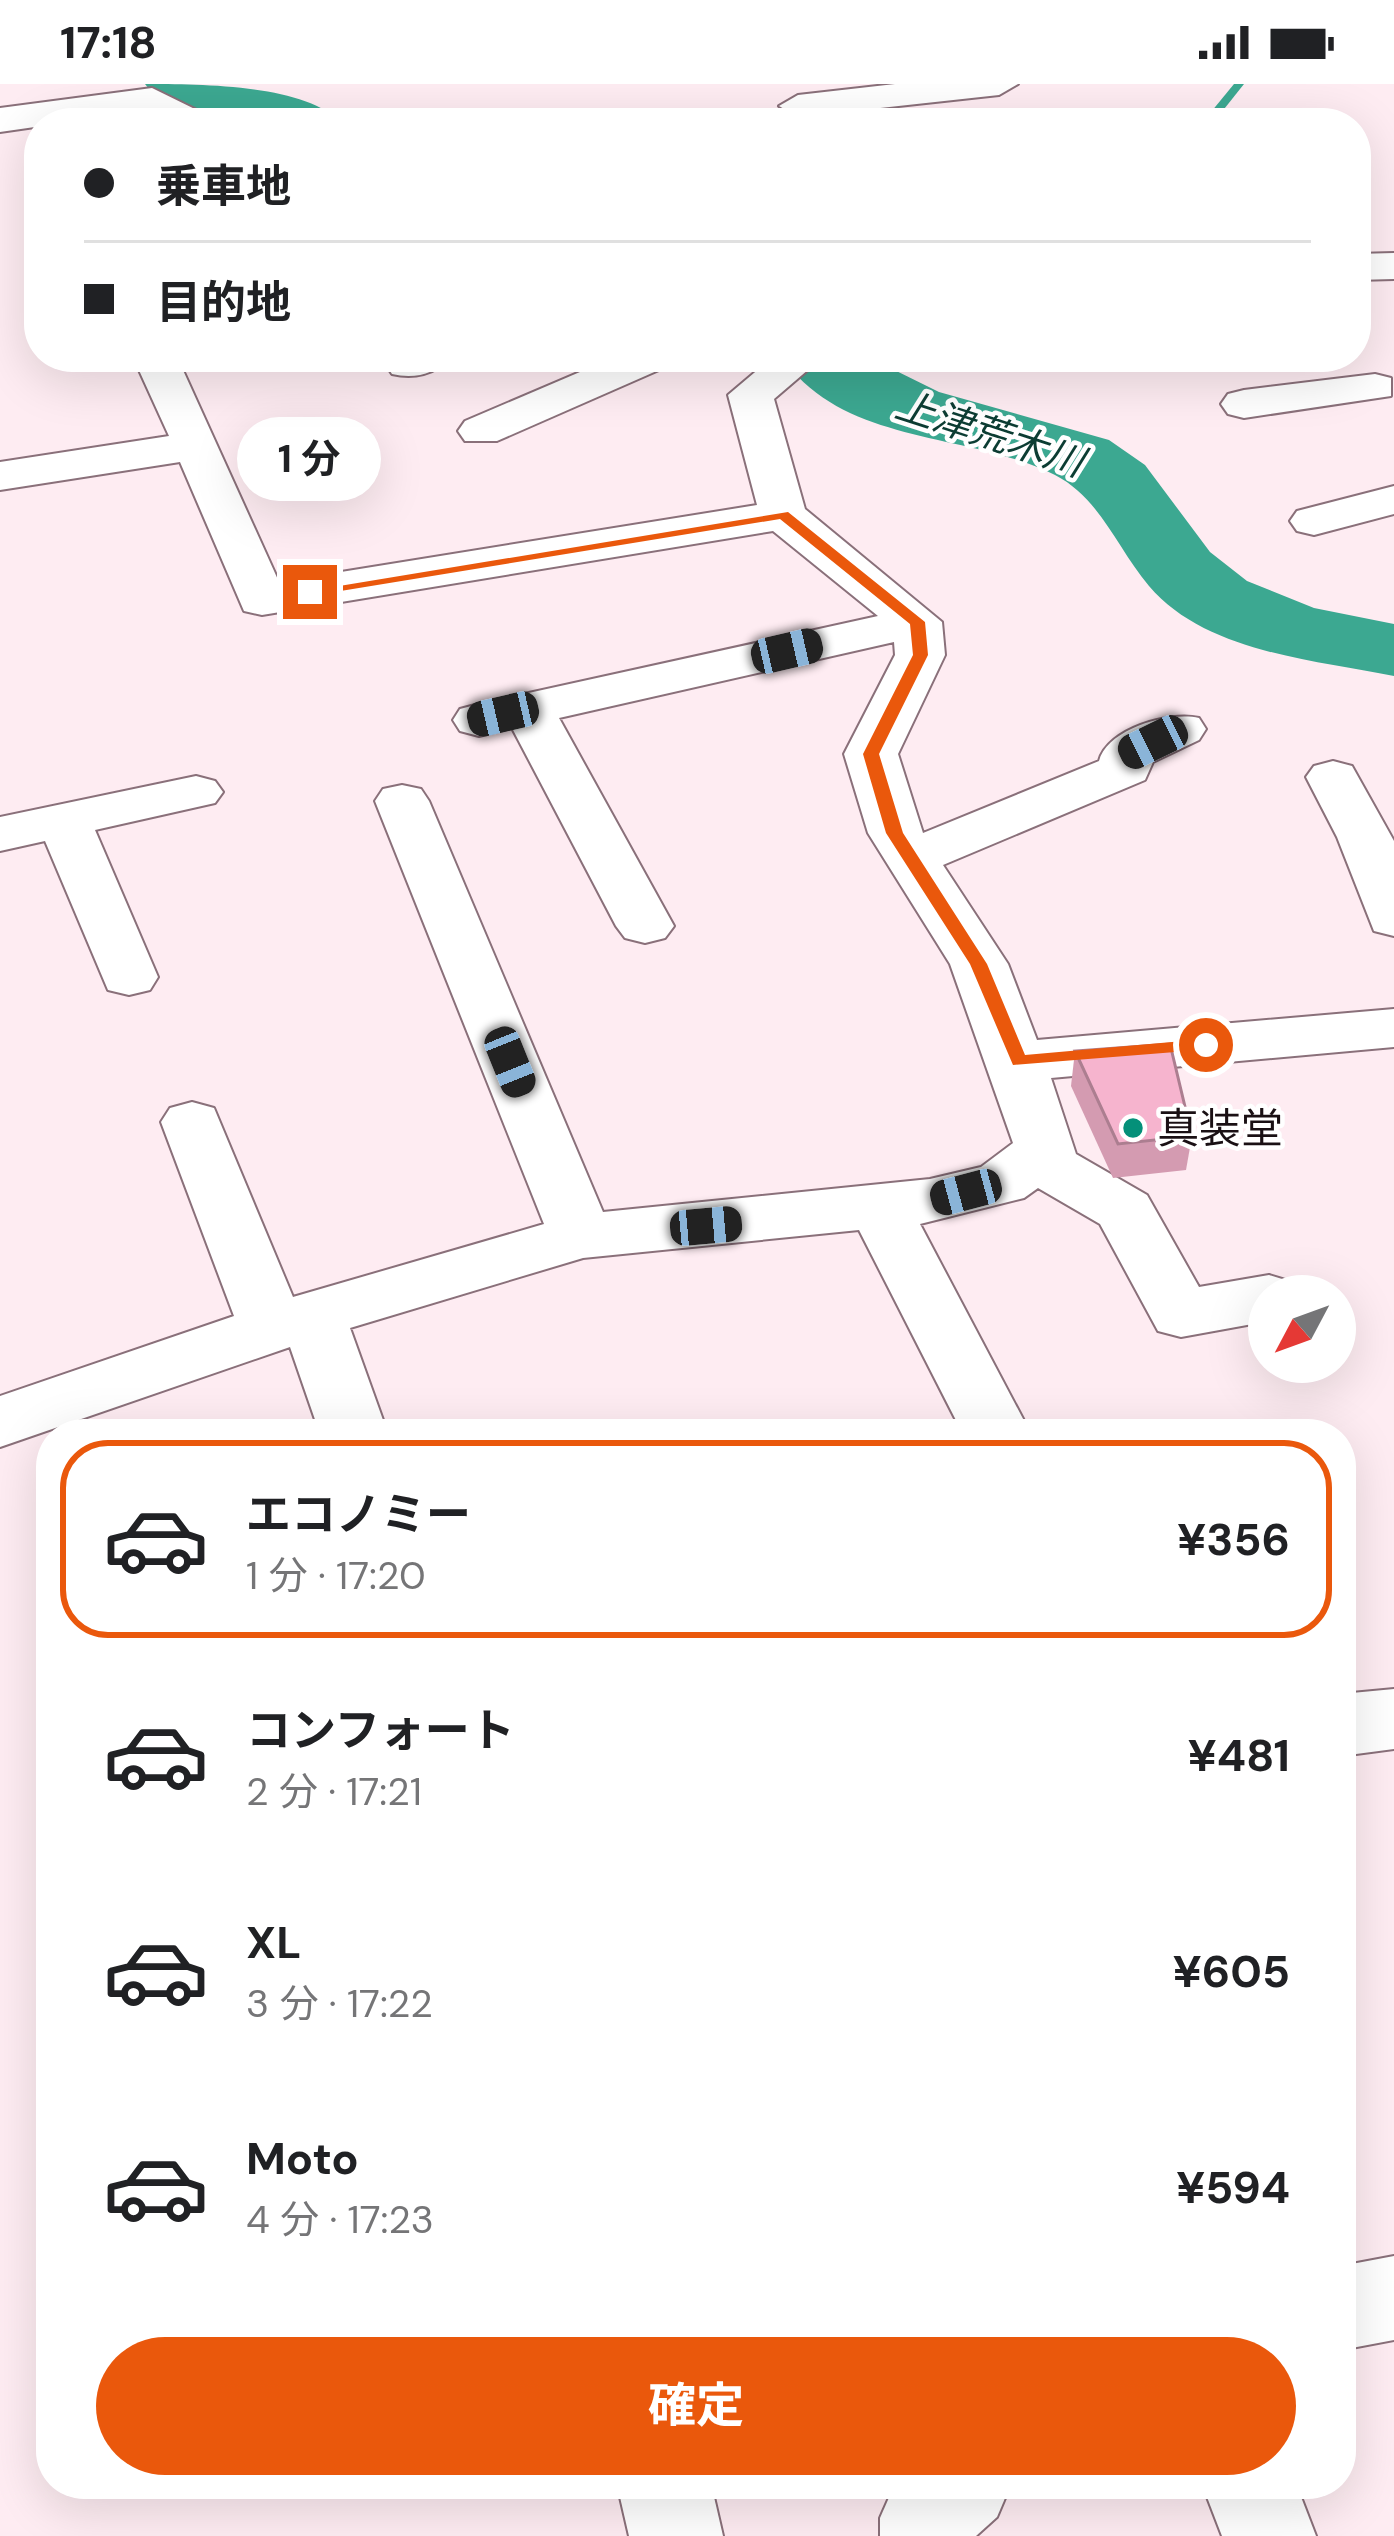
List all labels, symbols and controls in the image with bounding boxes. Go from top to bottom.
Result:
text: 17:18 [60,13,157,72]
text: 乗車地 [156,157,291,216]
text: 目的地 [156,273,291,332]
water label: 上津荒木川 [889,379,1094,489]
callout: 1 分 [238,418,382,502]
text: 1 分 [278,433,340,484]
route end [283,565,337,619]
car [748,625,826,677]
car [464,688,542,740]
car [1113,710,1193,774]
route start [1179,1018,1233,1072]
car [480,1022,540,1102]
place label: 真装堂 [1157,1101,1283,1156]
marker: 真装堂 [1120,1115,1146,1141]
car [927,1165,1005,1219]
car [669,1205,743,1247]
north arrow [1248,1275,1356,1383]
map controls [1248,1275,1356,1383]
icon: car [102,1485,210,1593]
text: エコノミー [246,1485,471,1544]
text: ¥356 [1177,1510,1290,1569]
text: 1 分 · 17:20 [246,1550,426,1601]
icon: car [102,1701,210,1809]
text: コンフォート [246,1701,515,1760]
text: ¥481 [1188,1726,1290,1785]
text: 2 分 · 17:21 [246,1766,422,1817]
text: XL [246,1913,301,1972]
icon: car [102,1917,210,2025]
text: ¥605 [1173,1942,1290,2001]
text: 3 分 · 17:22 [246,1978,433,2029]
text: Moto [246,2129,359,2188]
icon: car [102,2133,210,2241]
text: ¥594 [1176,2158,1290,2217]
text: 4 分 · 17:23 [246,2194,434,2245]
button: 確定 [96,2337,1296,2475]

